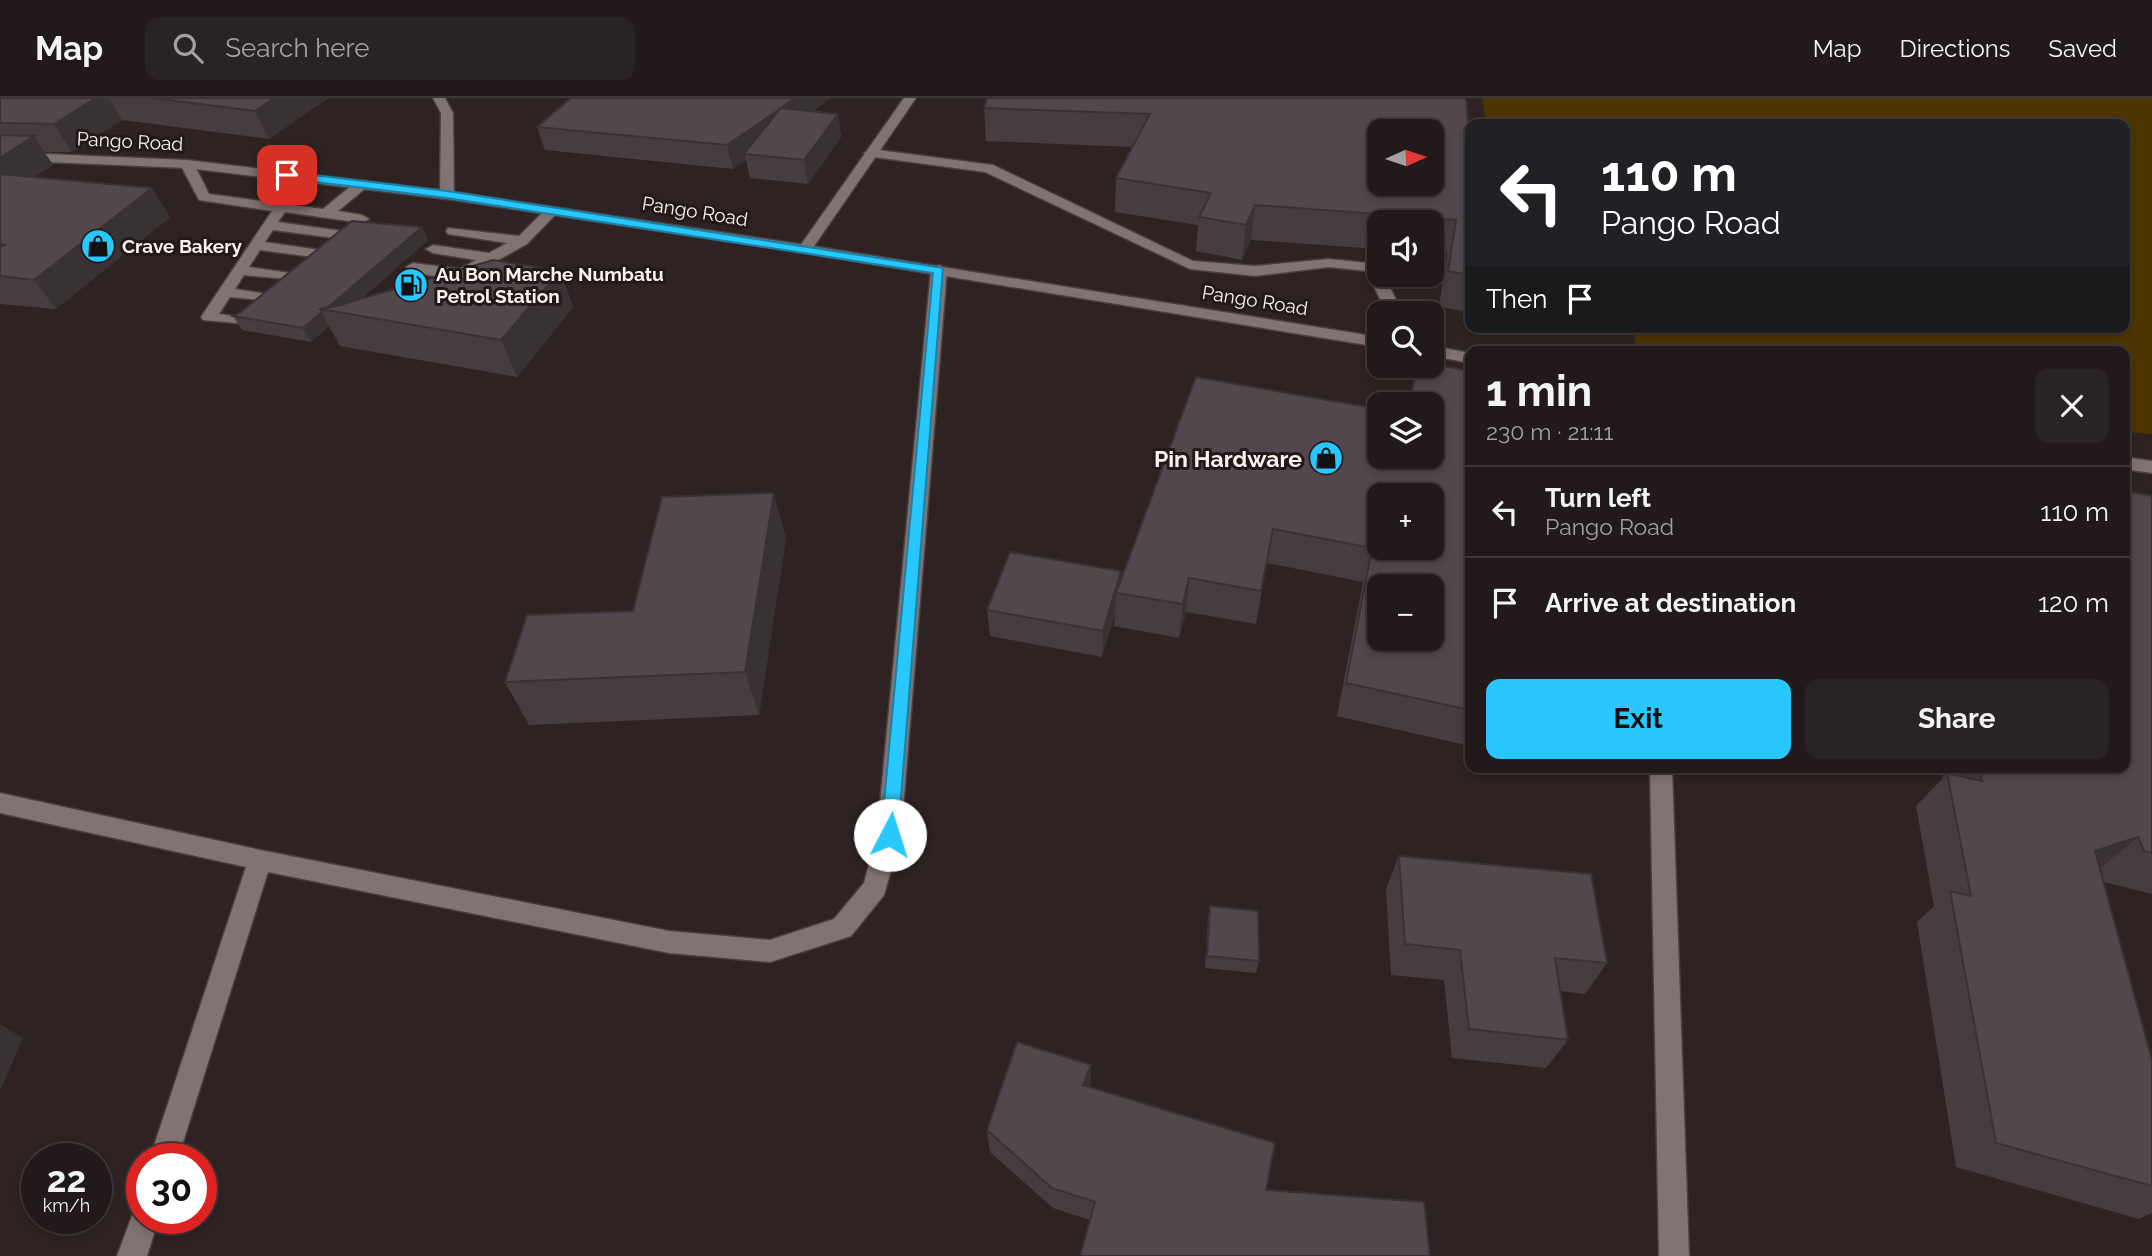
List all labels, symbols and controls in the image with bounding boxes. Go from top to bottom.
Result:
search box [145,17,635,80]
text: Map [35,29,103,68]
icon: search [169,29,207,67]
text: Search here [225,33,370,63]
text: Map [1813,34,1862,63]
text: Directions [1900,34,2010,63]
text: Saved [2048,34,2117,63]
north arrow [1367,119,1444,196]
map controls [1367,119,1444,651]
street label: Pango Road [76,127,184,155]
pin [257,145,317,205]
text: 110 m [1601,145,1737,202]
icon: left [1486,147,1577,238]
icon: arrive [268,156,306,194]
street label: Pango Road [641,192,749,230]
text: Pango Road [1601,204,1781,241]
button: sound [1367,210,1444,287]
shop icon: Crave Bakery [79,227,117,265]
place label: Crave Bakery [122,235,243,257]
place label: Au Bon Marche Numbatu Petrol Station [436,263,664,307]
fuel station icon: Au Bon Marche Numbatu Petrol Station [392,266,430,304]
icon: arrive [1561,280,1599,318]
street label: Pango Road [1201,281,1309,319]
text: Then [1486,284,1547,314]
button: search [1367,301,1444,378]
text: 1 min [1486,367,1592,416]
button: close [2035,369,2109,443]
button: layers [1367,392,1444,469]
text: 230 m · 21:11 [1486,418,1613,445]
shop icon: Pin Hardware [1307,439,1345,477]
place label: Pin Hardware [1154,445,1302,472]
button: + [1367,483,1444,560]
text: Turn left [1545,483,1651,513]
icon: left [1486,493,1524,531]
text: 110 m [2040,497,2109,527]
text: Pango Road [1545,513,1674,540]
button: − [1367,574,1444,651]
icon: arrive [1486,584,1524,622]
text: Arrive at destination [1545,588,1796,618]
text: 120 m [2038,588,2109,618]
button: Exit [1486,679,1791,759]
button: Share [1805,679,2109,759]
position arrow [853,798,927,872]
speed limit sign: 30 [126,1143,217,1234]
text: 22 [47,1159,86,1200]
text: km/h [43,1195,90,1216]

